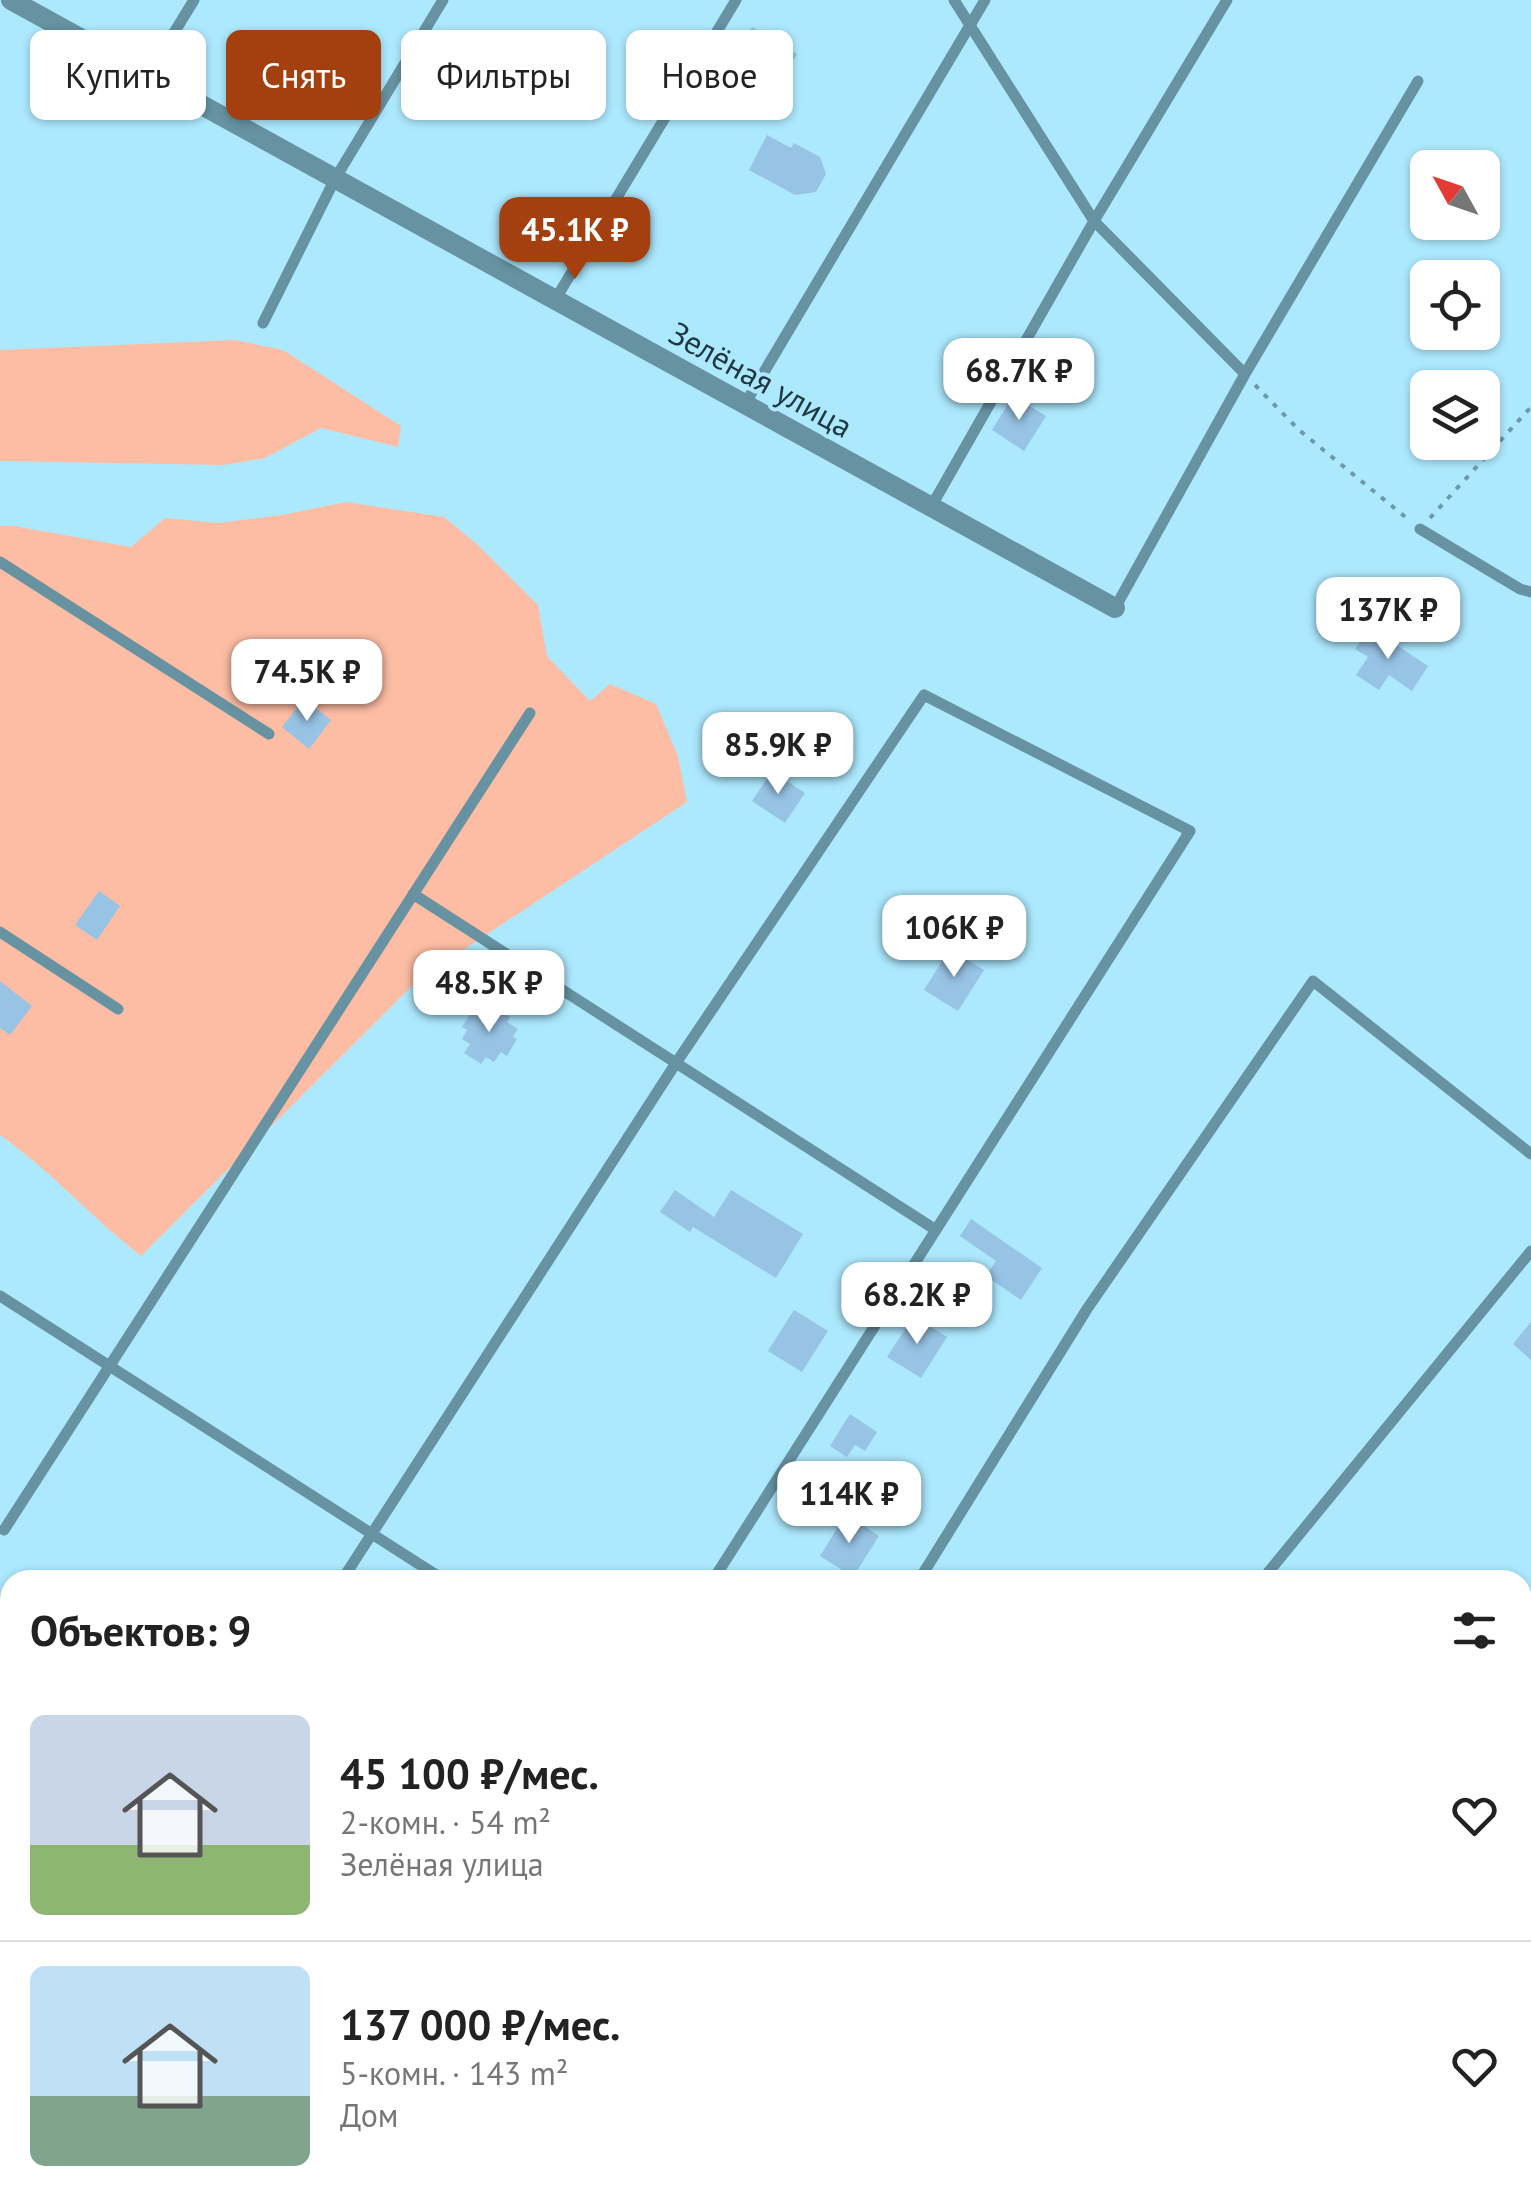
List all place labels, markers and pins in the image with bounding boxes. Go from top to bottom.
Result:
pin: 45.1K ₽ [483,197,667,282]
pin: 68.7K ₽ [927,338,1111,423]
pin: 137K ₽ [1307,577,1469,662]
pin: 74.5K ₽ [215,639,399,724]
pin: 85.9K ₽ [686,712,870,797]
pin: 106K ₽ [873,895,1035,980]
pin: 48.5K ₽ [397,950,581,1035]
pin: 68.2K ₽ [825,1262,1009,1347]
pin: 114K ₽ [768,1461,930,1546]

